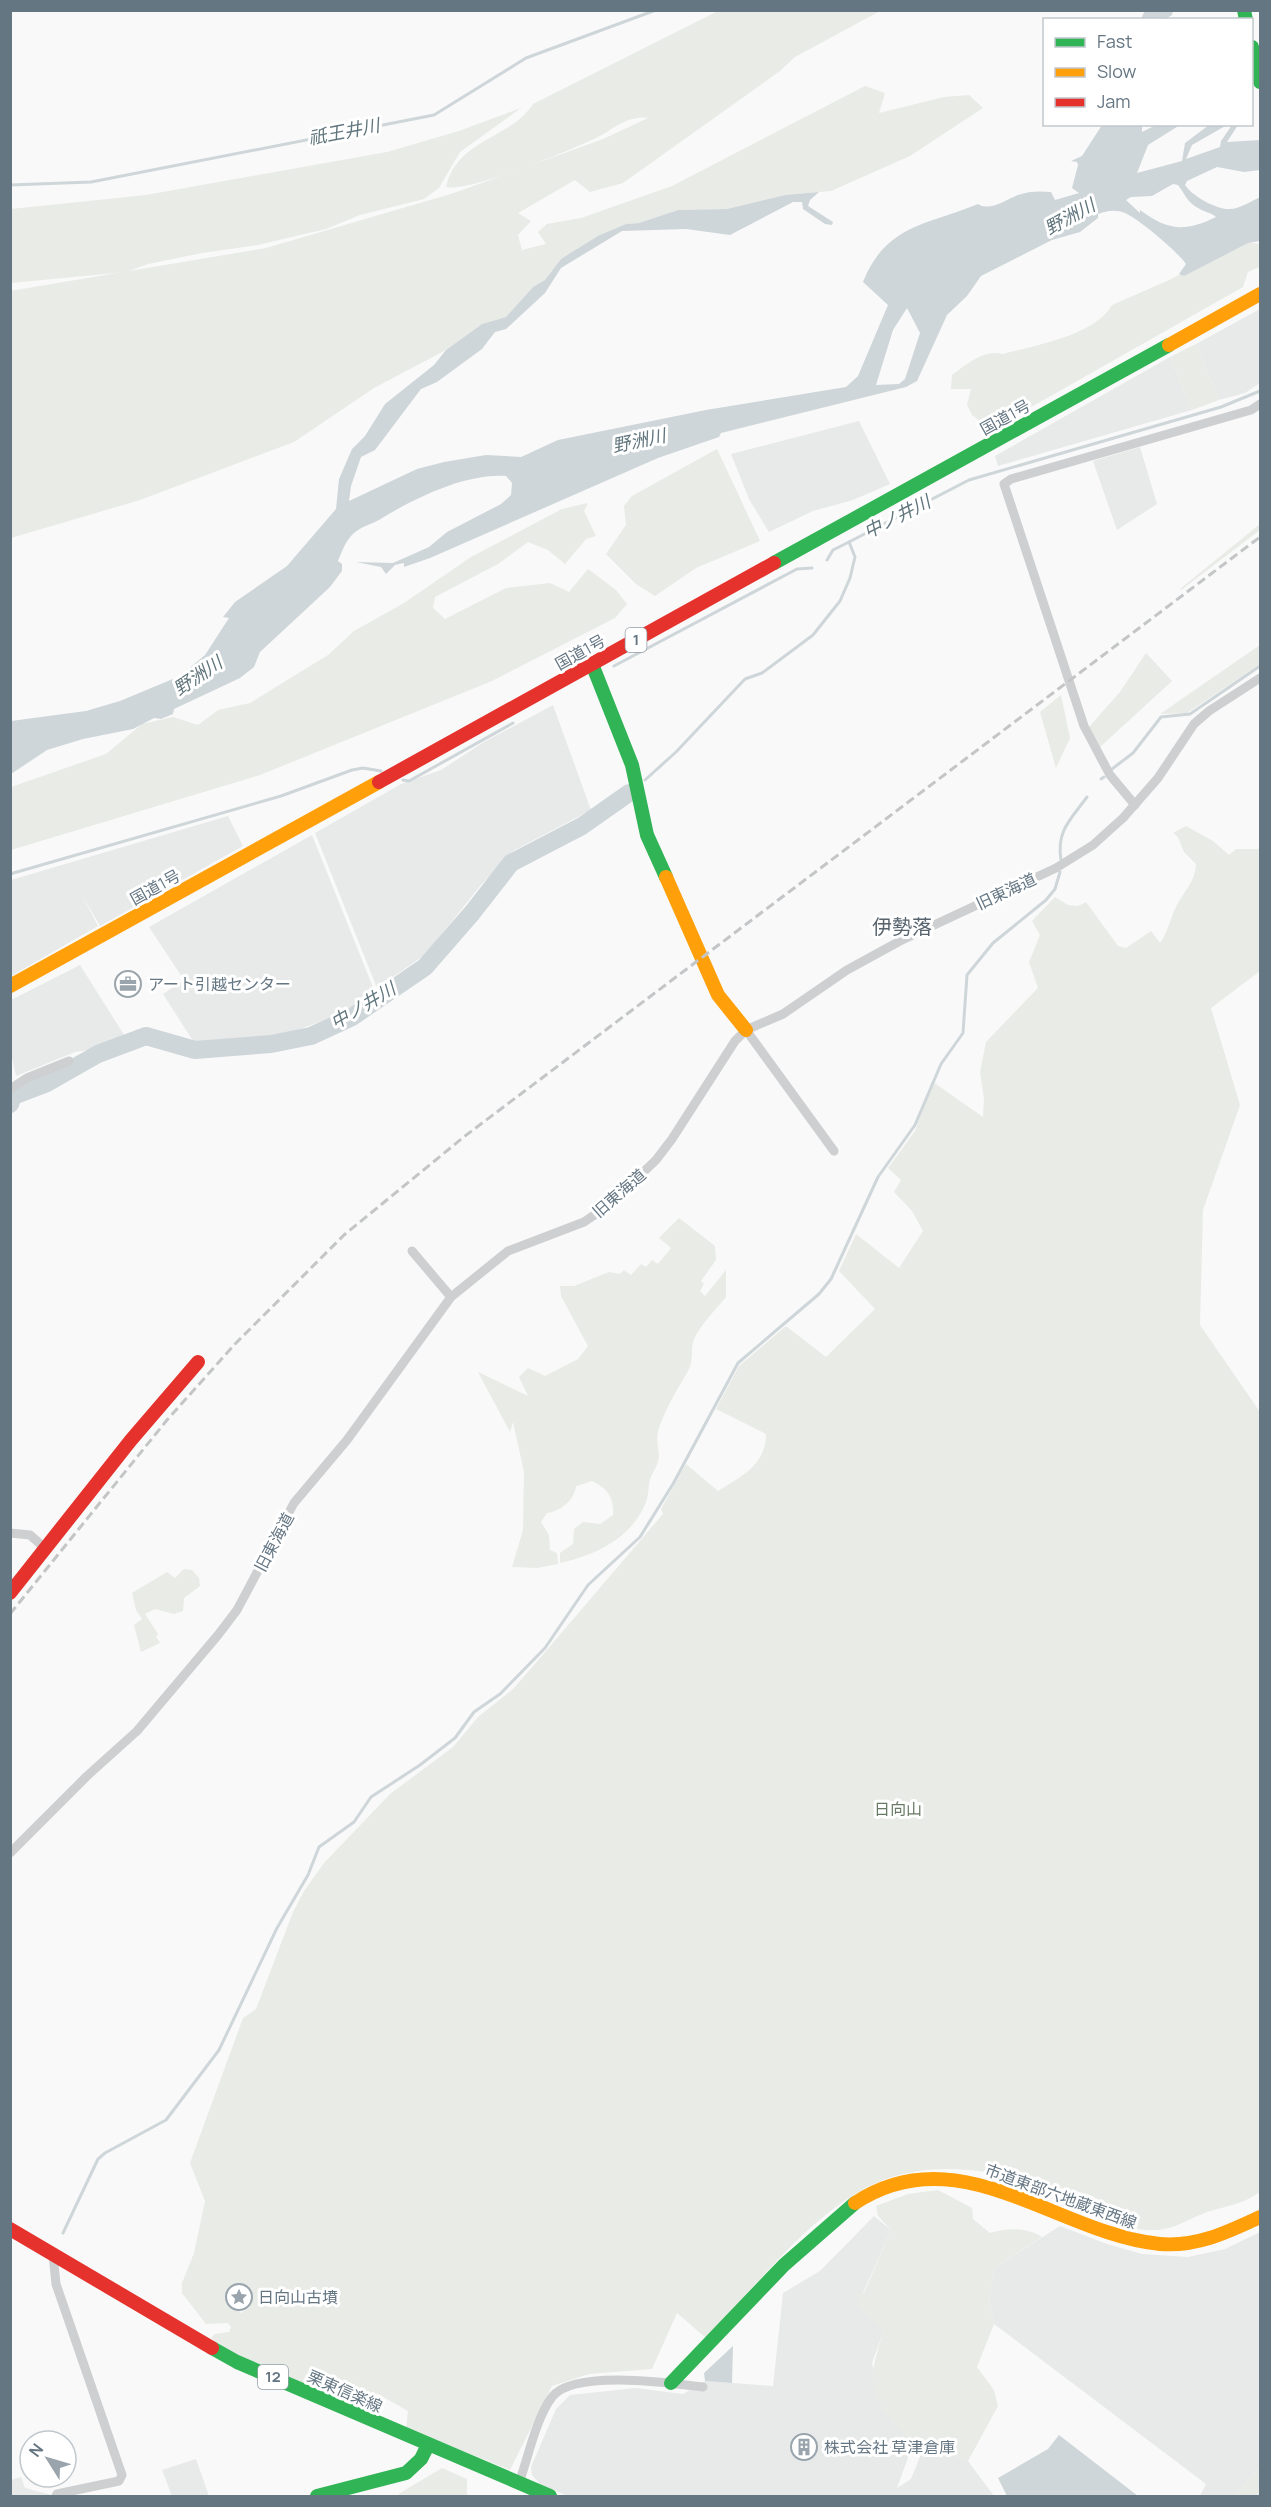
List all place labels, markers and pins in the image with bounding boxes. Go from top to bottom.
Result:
office icon: アート引越センター [113,969,143,999]
place label: アート引越センター [148,973,291,995]
place icon: 日向山古墳 [224,2282,254,2312]
place label: 日向山古墳 [258,2286,338,2308]
building icon: 株式会社 草津倉庫 [789,2432,819,2462]
place label: 株式会社 草津倉庫 [824,2436,955,2458]

